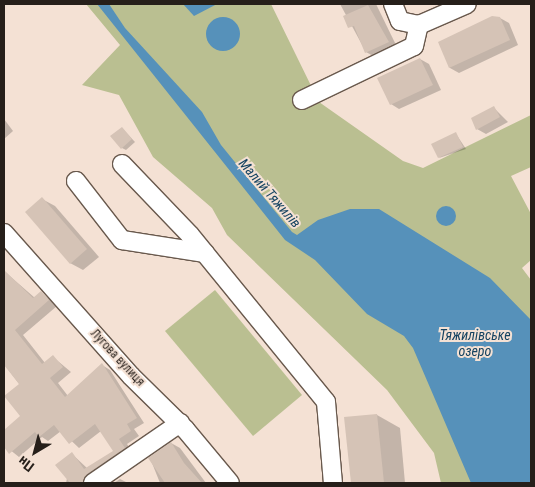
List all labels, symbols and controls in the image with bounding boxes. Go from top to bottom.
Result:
water label: Малий Тяжилів [235,155,305,231]
street label: Лугова вулиця [87,327,147,389]
water label: Тяжилівське озеро [439,327,511,360]
north arrow [10,427,60,477]
text: Пн [15,453,37,475]

